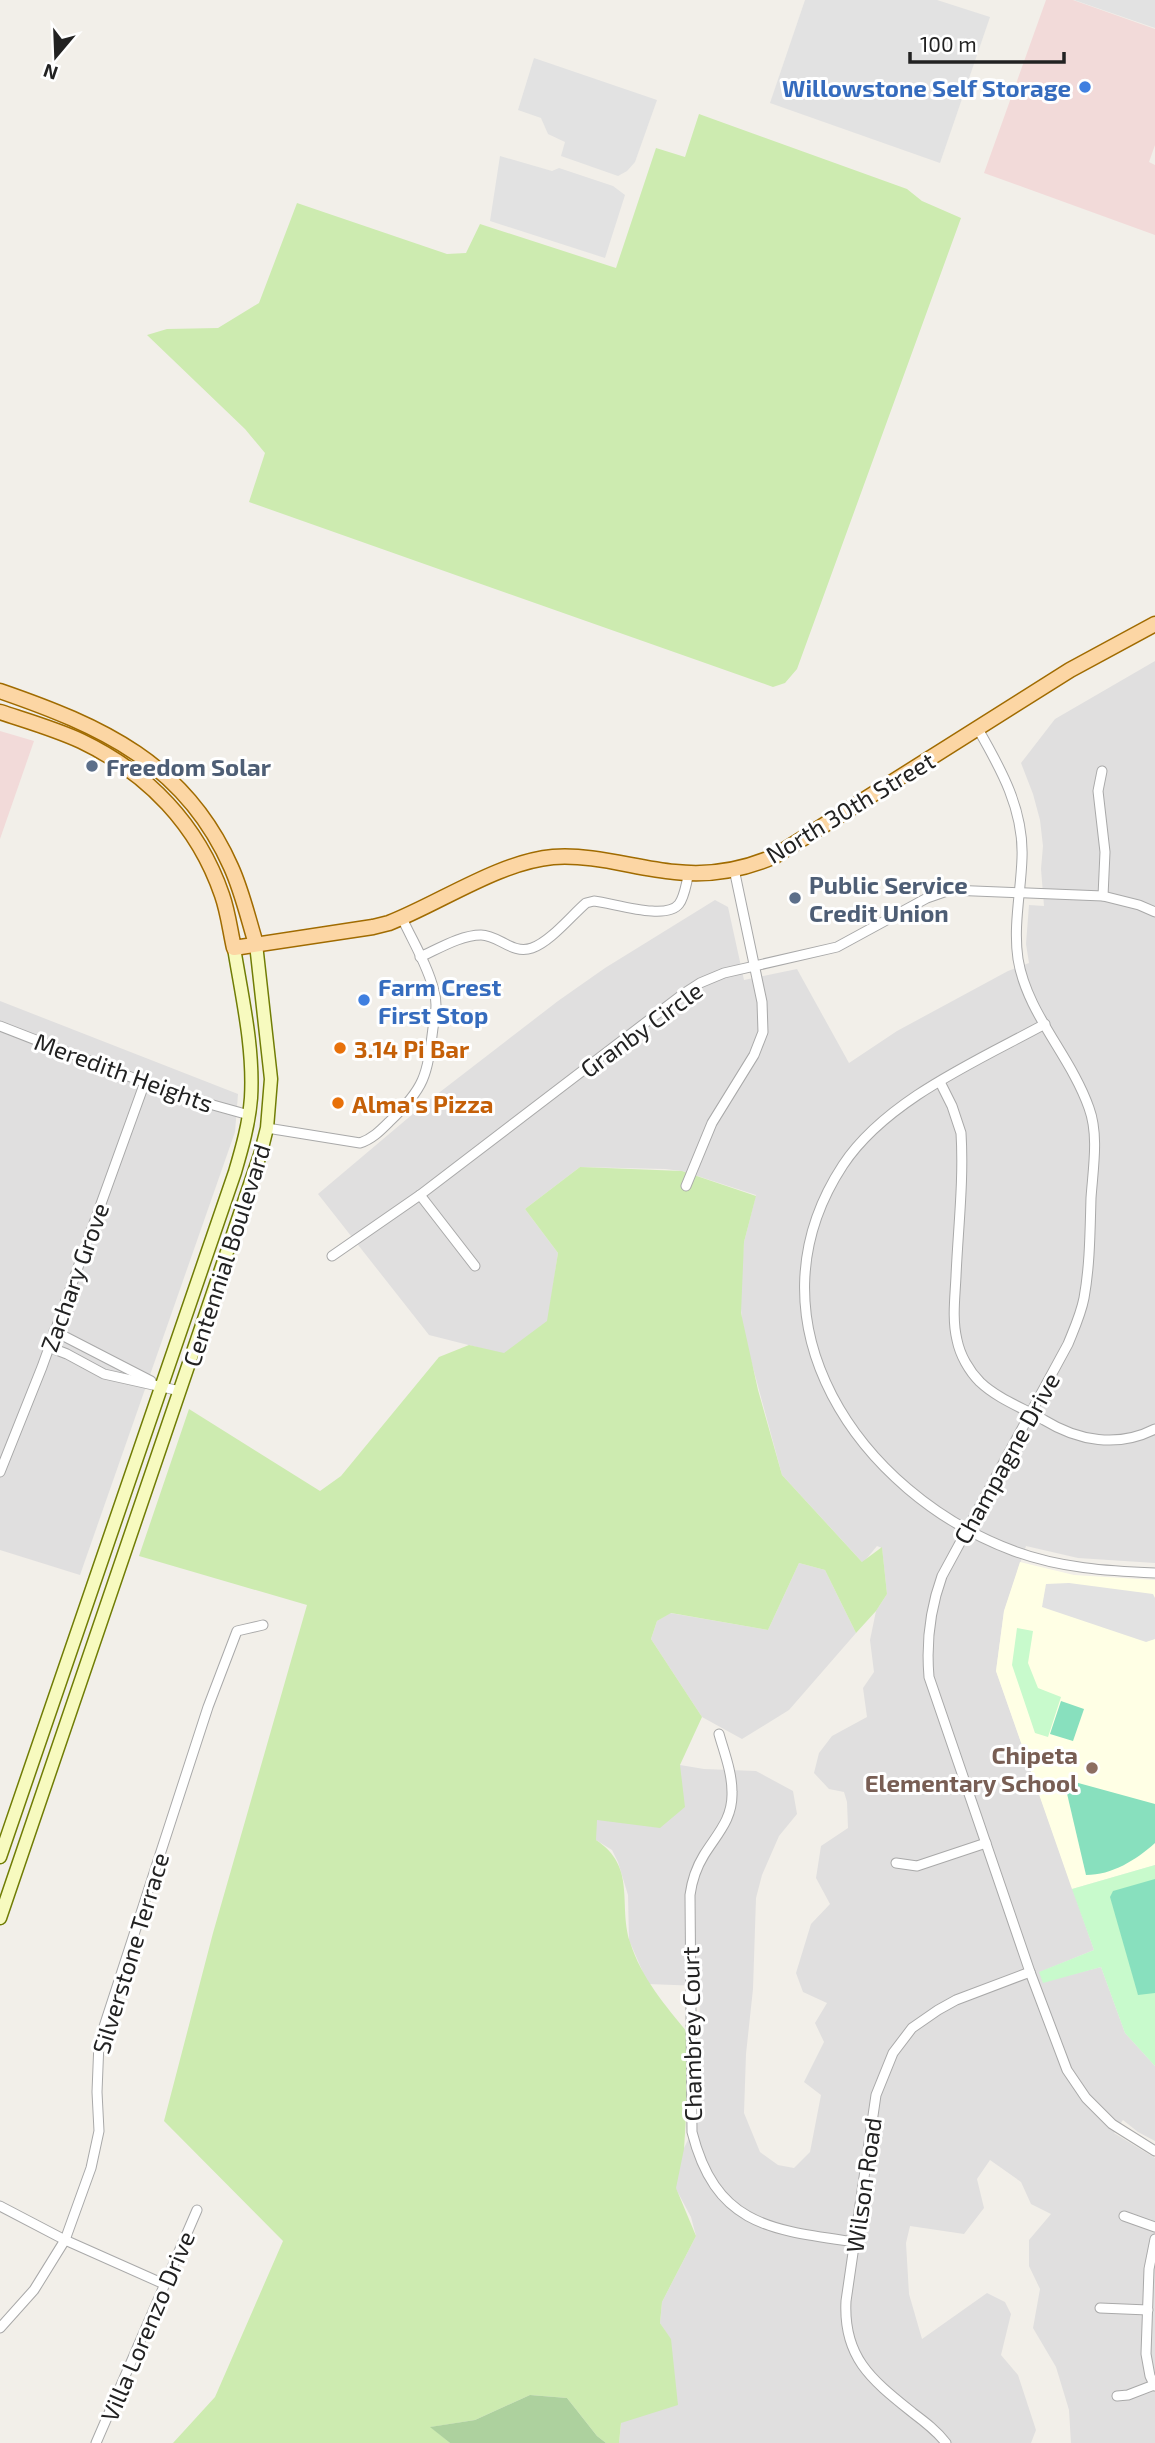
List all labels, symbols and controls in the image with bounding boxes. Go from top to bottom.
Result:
north arrow [21,21,91,91]
scale bar [910,21,1064,65]
text: 100 m [920,31,977,56]
text: N [40,59,61,86]
place label: Willowstone Self Storage [782,73,1071,102]
marker: Willowstone Self Storage [1077,79,1093,95]
street label: North 30th Street [760,745,940,869]
place label: Freedom Solar [106,752,272,781]
marker: Freedom Solar [84,758,100,774]
place label: Public Service Credit Union [809,870,968,927]
marker: Public Service Credit Union [787,890,803,906]
place label: Farm Crest First Stop [378,972,502,1029]
street label: Granby Circle [574,975,708,1083]
marker: Farm Crest First Stop [356,992,372,1008]
street label: Meredith Heights [31,1026,217,1118]
place label: 3.14 Pi Bar [354,1034,470,1063]
marker: 3.14 Pi Bar [332,1040,348,1056]
place label: Alma's Pizza [352,1089,493,1118]
marker: Alma's Pizza [330,1095,346,1111]
street label: Centennial Boulevard [176,1140,276,1370]
street label: Zachary Grove [34,1199,114,1355]
street label: Champagne Drive [947,1367,1065,1549]
place label: Chipeta Elementary School [865,1740,1078,1797]
marker: Chipeta Elementary School [1084,1760,1100,1776]
street label: Silverstone Terrace [86,1849,174,2057]
street label: Chambrey Court [675,1946,707,2122]
street label: Wilson Road [839,2116,887,2254]
street label: Villa Lorenzo Drive [94,2227,200,2425]

